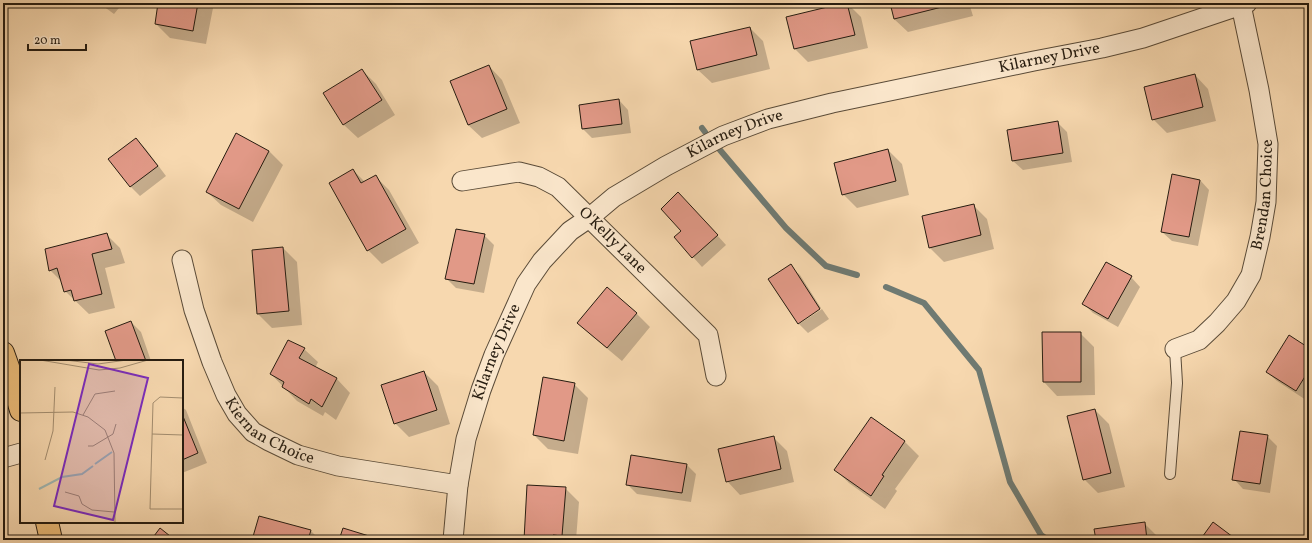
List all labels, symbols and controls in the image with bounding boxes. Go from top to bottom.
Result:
scale bar [28,26,86,52]
text: 20 m [34,33,61,49]
street label: Kilarney Drive [997,38,1102,79]
street label: Kilarney Drive [683,105,785,164]
street label: Brendan Choice [1246,137,1279,253]
street label: O'Kelly Lane [573,202,651,279]
street label: Kilarney Drive [467,300,527,403]
inset map [20,360,183,523]
street label: Kiernan Choice [219,393,317,470]

